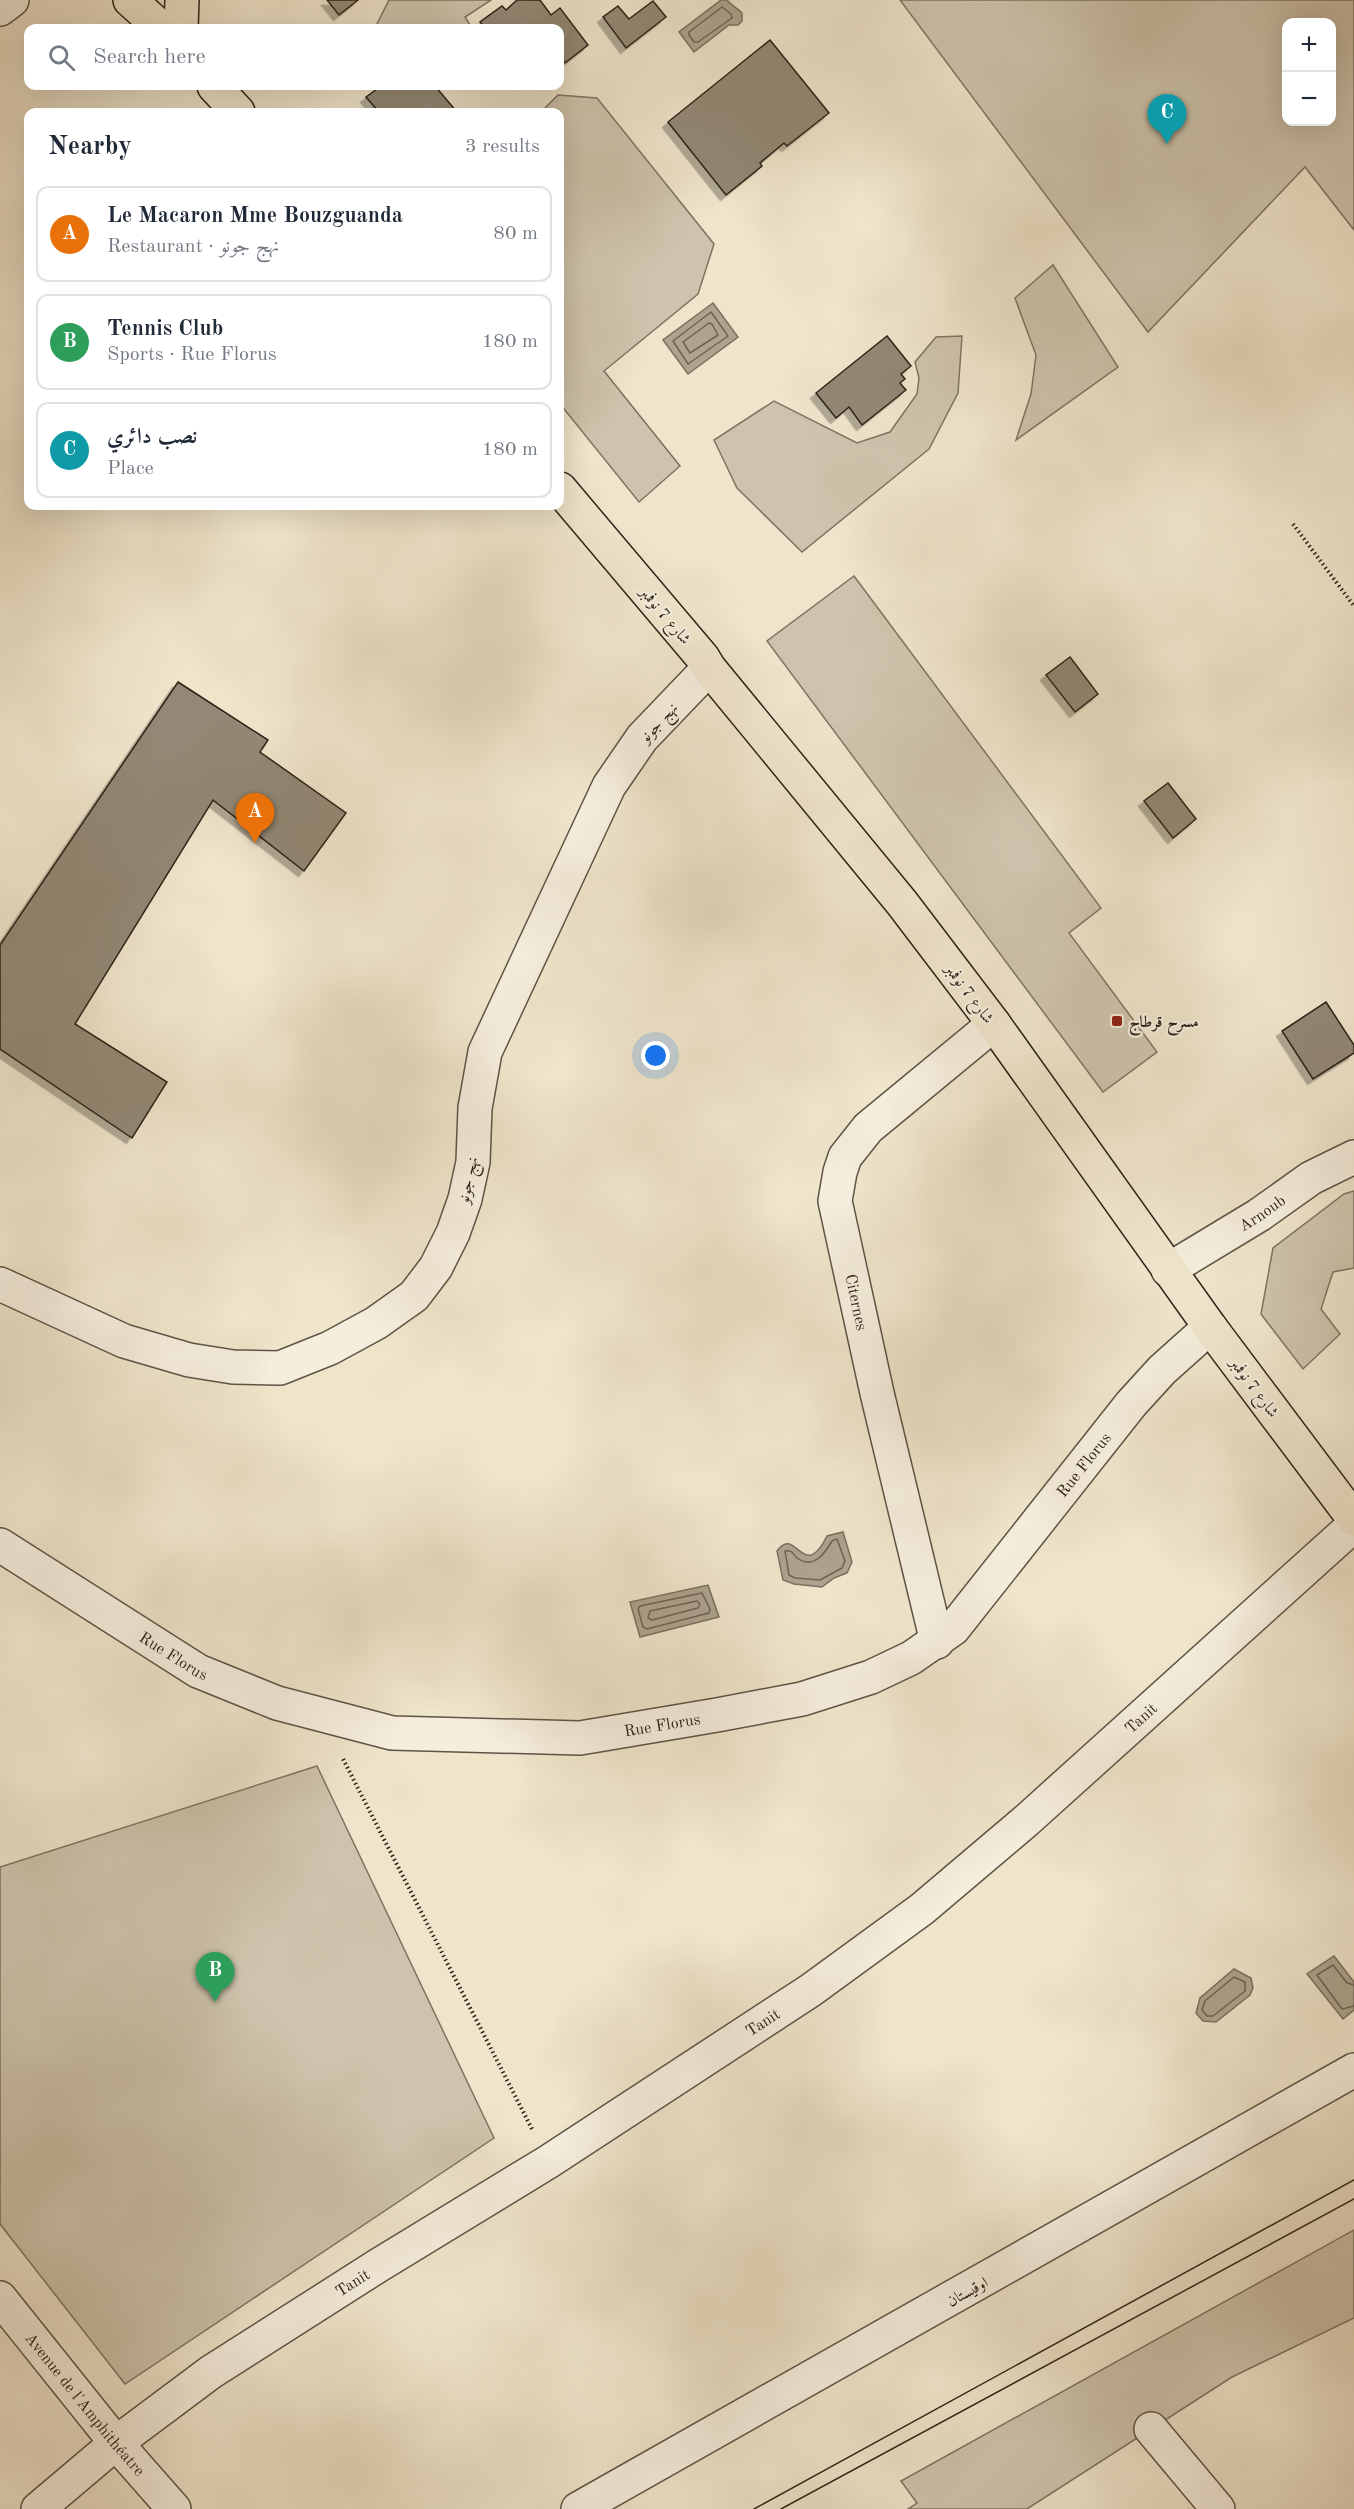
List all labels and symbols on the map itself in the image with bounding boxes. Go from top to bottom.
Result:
pin: C [1148,94,1186,144]
street label: شارع 7 نوفمبر [632,582,694,651]
street label: نهج جونو [636,700,685,751]
pin: A [236,794,274,843]
street label: شارع 7 نوفمبر [937,959,997,1029]
marker: مسرح قرطاج [1110,1014,1124,1028]
place label: مسرح قرطاج [1129,1014,1199,1036]
your location [641,1041,670,1070]
street label: نهج جونو [456,1155,487,1208]
street label: Arnoub [1237,1193,1289,1235]
street label: Citernes [841,1273,869,1332]
street label: شارع 7 نوفمبر [1222,1353,1282,1423]
street label: Rue Florus [1055,1430,1115,1501]
street label: Rue Florus [136,1630,209,1684]
street label: Tanit [1123,1700,1161,1737]
street label: Rue Florus [623,1712,702,1740]
pin: B [196,1952,234,2002]
street label: Tanit [744,2006,784,2040]
street label: Tanit [333,2267,373,2301]
street label: اوقيستان [945,2275,991,2310]
street label: Avenue de l'Amphithéatre [21,2330,147,2480]

